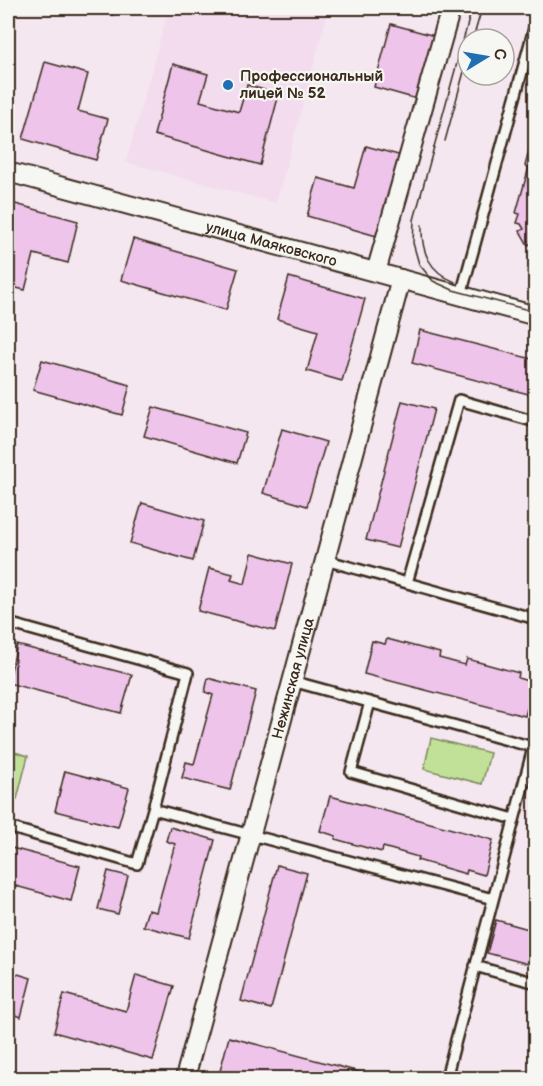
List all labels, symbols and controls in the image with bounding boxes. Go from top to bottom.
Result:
north arrow [456,27,516,87]
text: С [489,47,510,62]
place label: Профессиональный лицей № 52 [239,67,383,103]
marker: Профессиональный лицей № 52 [221,78,235,92]
street label: улица Маяковского [204,217,339,271]
street label: Нежинская улица [268,616,319,741]

